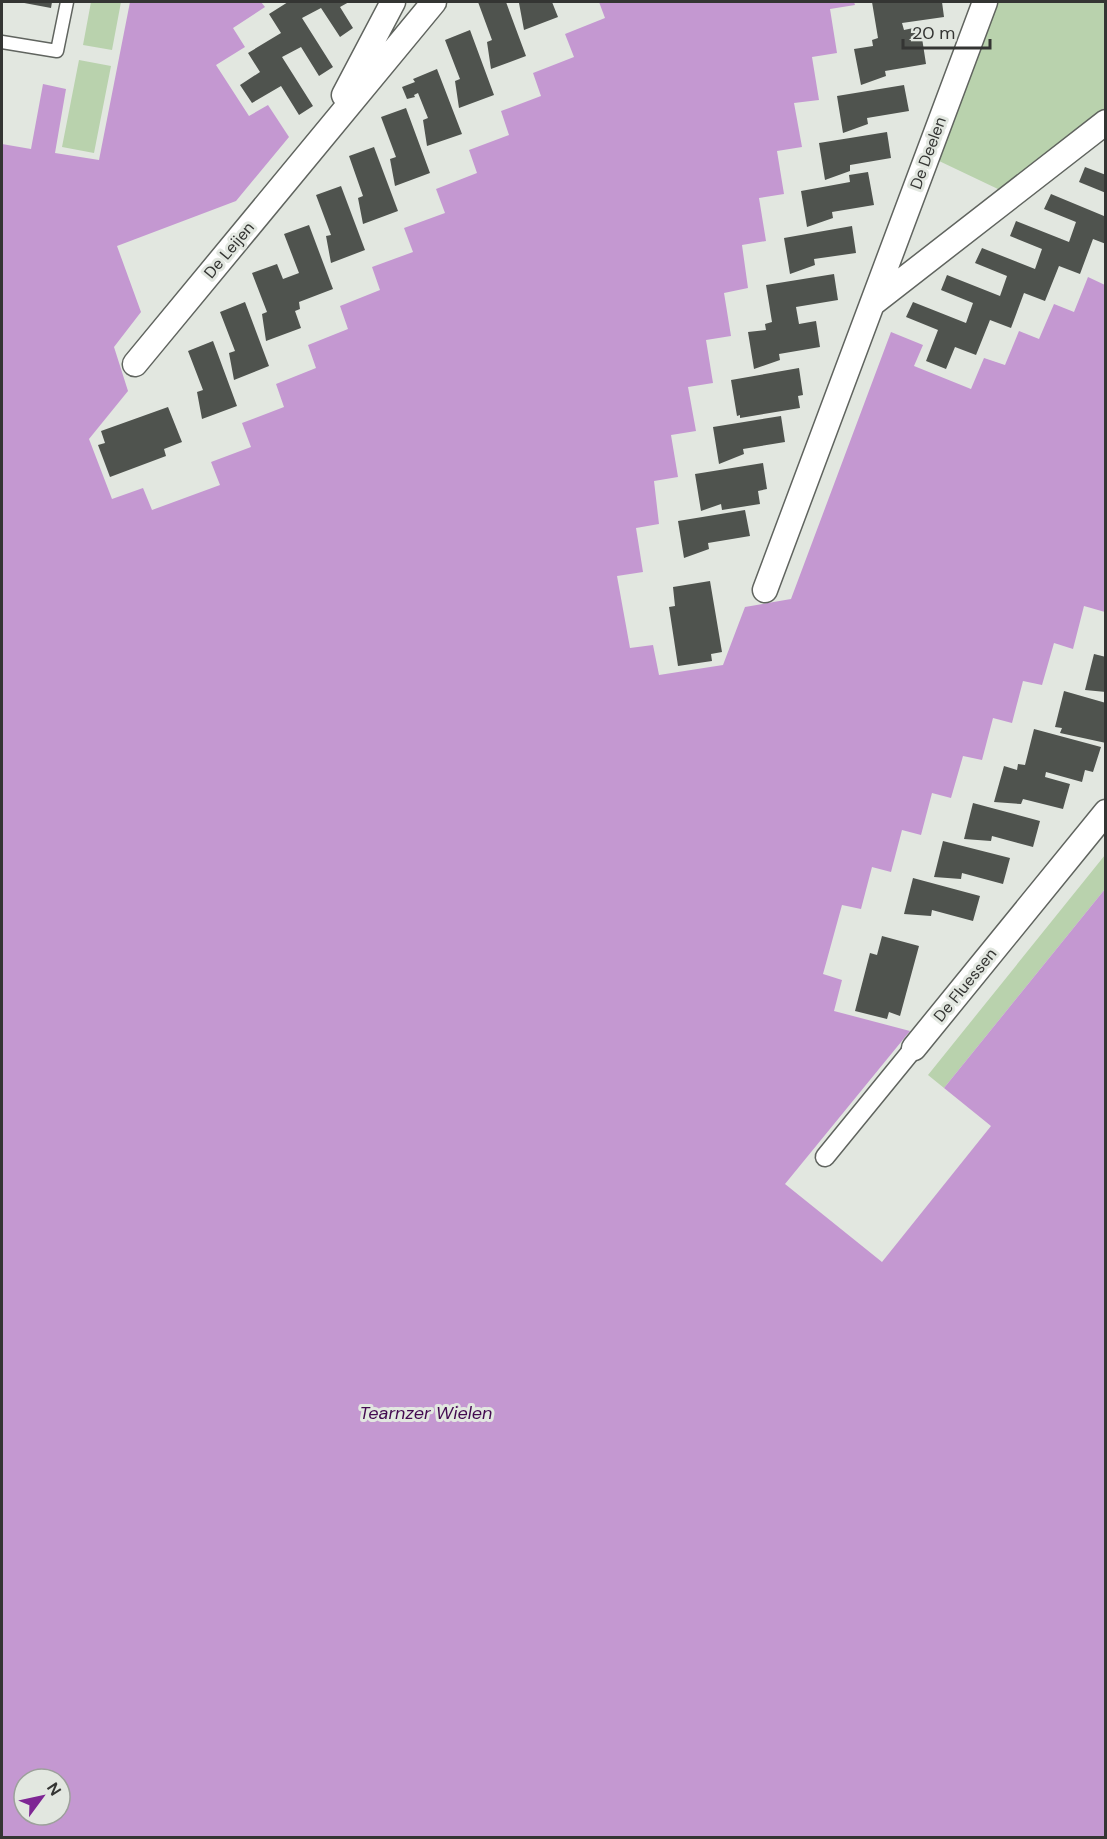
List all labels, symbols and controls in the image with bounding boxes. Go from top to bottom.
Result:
scale bar [903,12,990,50]
text: 20 m [912,21,955,45]
street label: De Deelen [905,114,951,192]
street label: De Leijen [199,217,259,283]
street label: De Fluessen [929,944,1001,1026]
water label: Tearnzer Wielen [360,1401,492,1425]
north arrow [12,1767,72,1827]
text: N [42,1778,66,1800]

